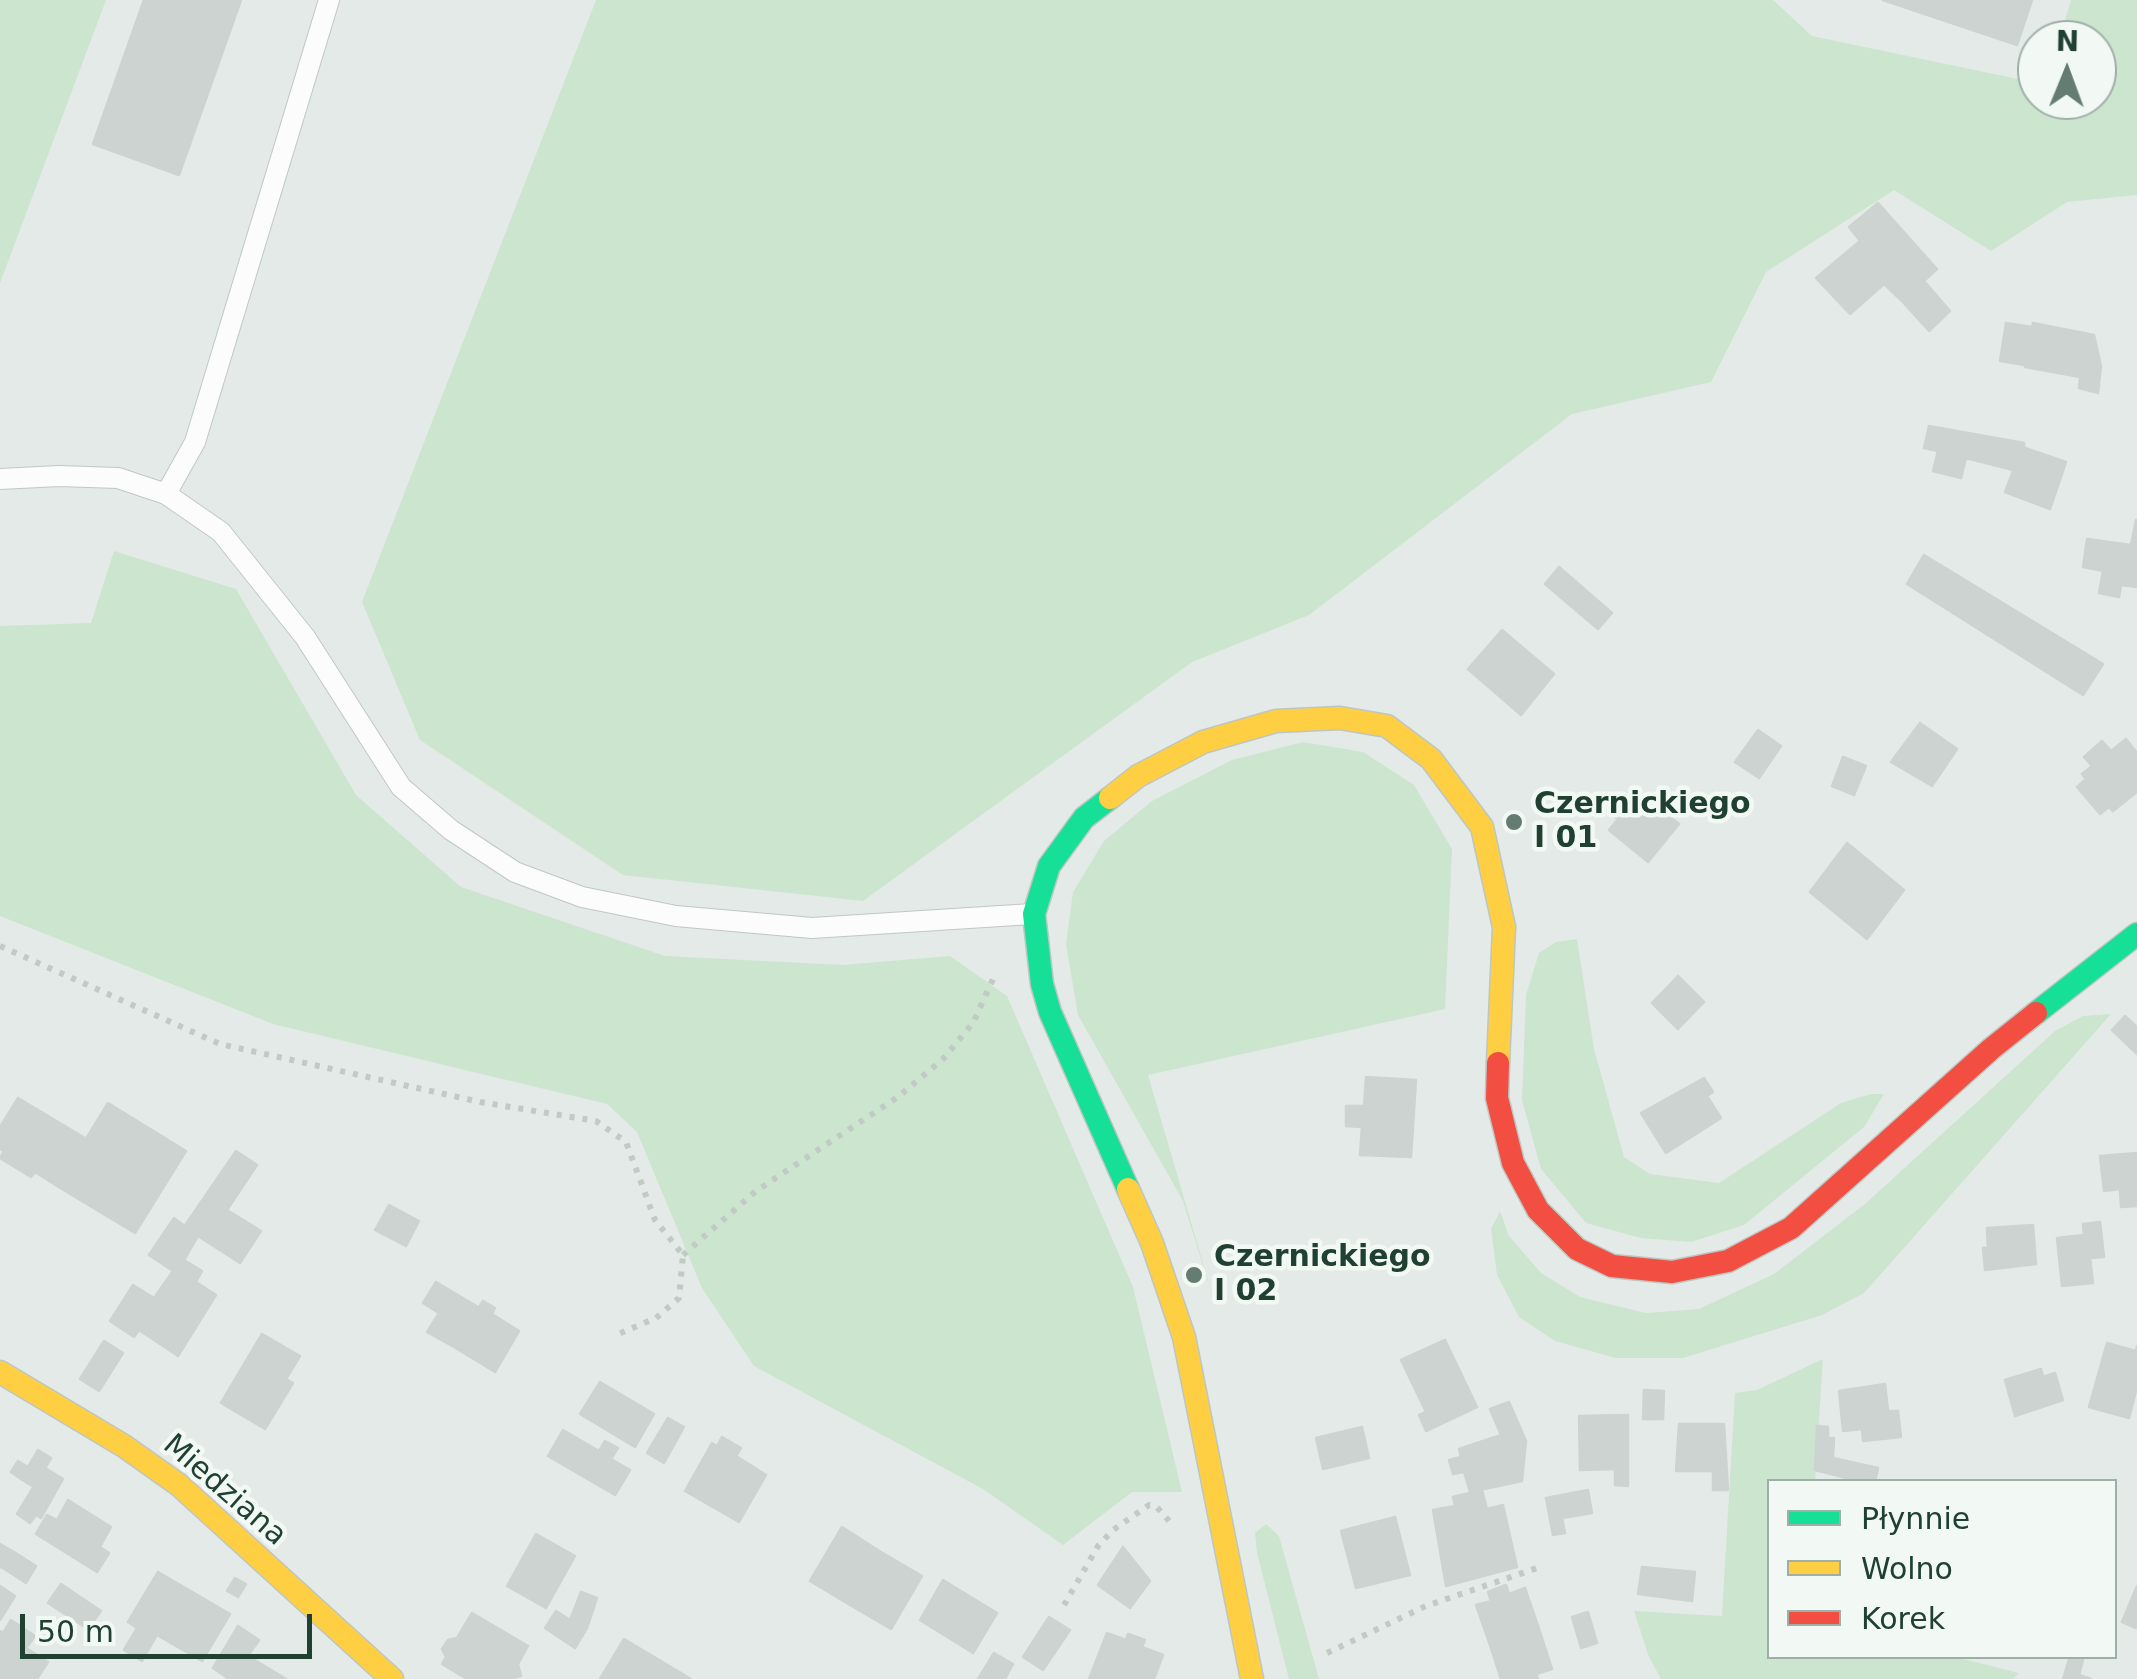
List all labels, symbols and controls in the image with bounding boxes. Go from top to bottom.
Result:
north arrow [2017,20,2117,120]
text: N [2055,25,2080,58]
place label: Czernickiego I 01 [1534,787,1751,858]
marker: Czernickiego I 01 [1503,811,1525,833]
place label: Czernickiego I 02 [1214,1240,1431,1310]
marker: Czernickiego I 02 [1183,1264,1205,1286]
street label: Miedziana [155,1428,293,1554]
legend [1767,1479,2117,1659]
text: Płynnie [1861,1501,1970,1536]
text: Wolno [1861,1551,1953,1586]
scale bar [25,1594,318,1656]
text: Korek [1861,1601,1945,1636]
text: 50 m [37,1614,114,1649]

